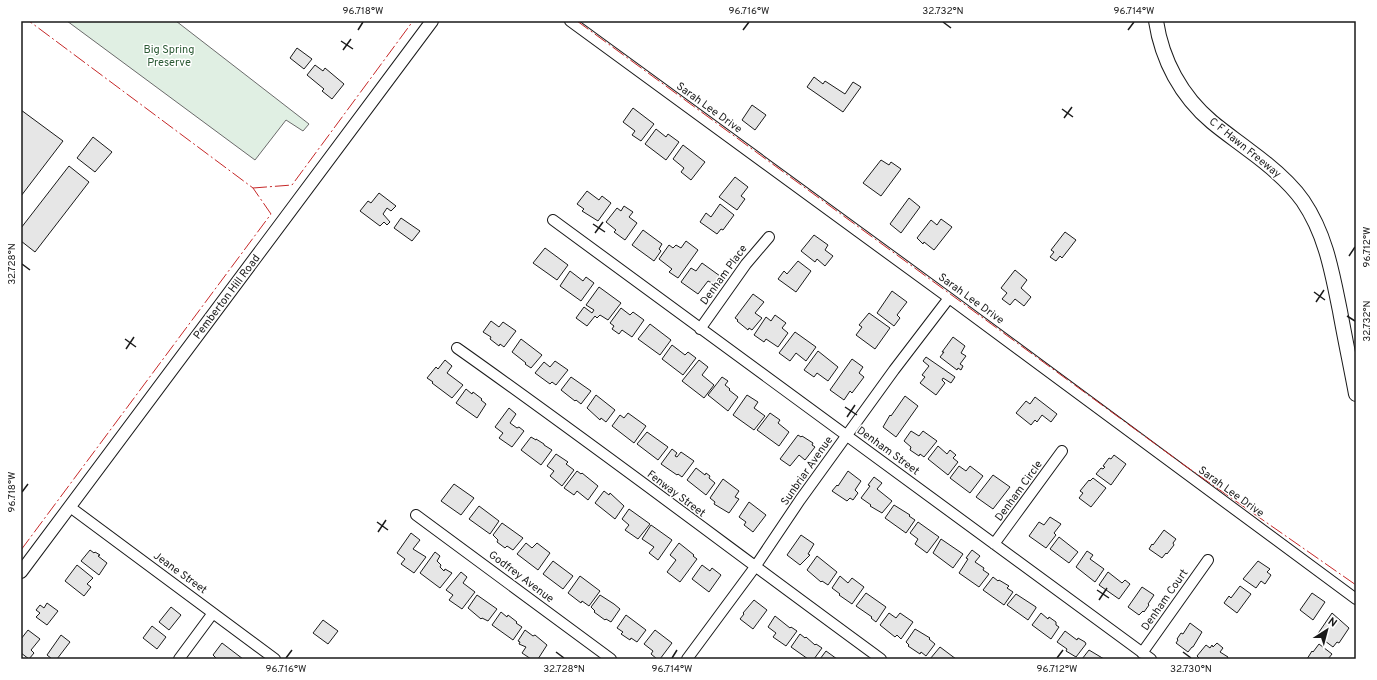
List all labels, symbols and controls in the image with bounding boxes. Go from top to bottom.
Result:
text: 96.718°W [343,5,383,18]
text: 96.716°W [729,5,769,18]
text: 32.732°N [922,5,964,18]
text: 96.714°W [1114,5,1154,18]
park label: Big Spring Preserve [143,43,195,70]
street label: Sarah Lee Drive [673,79,745,137]
street label: C F Hawn Freeway [1206,115,1284,181]
text: 96.712°W [1361,227,1374,267]
street label: Denham Place [697,242,751,308]
text: 32.728°N [6,243,19,285]
street label: Pemberton Hill Road [191,252,263,342]
street label: Sarah Lee Drive [935,270,1007,328]
text: 32.732°N [1361,300,1374,342]
street label: Denham Street [854,424,922,478]
street label: Sunbriar Avenue [778,434,836,508]
street label: Denham Circle [992,458,1046,524]
street label: Sarah Lee Drive [1195,463,1267,521]
street label: Fenway Street [644,467,708,521]
text: 96.718°W [6,472,19,512]
street label: Godfrey Avenue [486,548,556,606]
street label: Jeane Street [150,549,210,597]
street label: Denham Court [1139,567,1191,633]
north arrow [1307,610,1347,650]
text: N [1325,615,1340,631]
text: 96.716°W [266,663,306,676]
text: 32.728°N [543,663,585,676]
text: 96.714°W [652,663,692,676]
text: 96.712°W [1037,663,1077,676]
text: 32.730°N [1170,663,1212,676]

